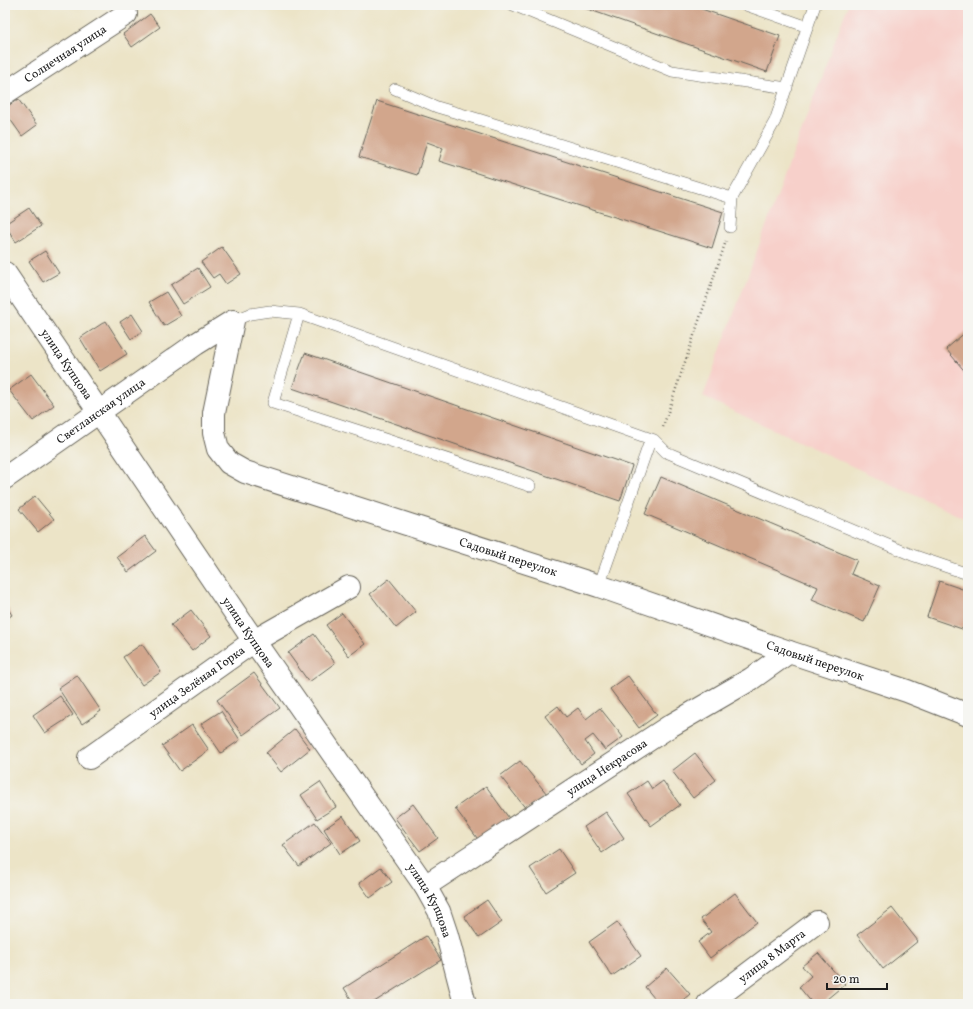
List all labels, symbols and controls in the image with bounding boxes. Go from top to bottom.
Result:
street label: Солнечная улица [22,22,110,87]
street label: улица Купцова [36,326,96,403]
street label: Светланская улица [54,375,149,448]
street label: Садовый переулок [457,534,559,581]
street label: улица Купцова [218,594,277,672]
street label: Садовый переулок [764,638,866,685]
street label: улица Зелёная Горка [146,643,248,722]
street label: улица Некрасова [564,736,651,801]
street label: улица Купцова [403,860,454,940]
street label: улица 8 Марта [736,926,809,987]
scale bar [827,965,887,991]
text: 20 m [833,972,860,988]

